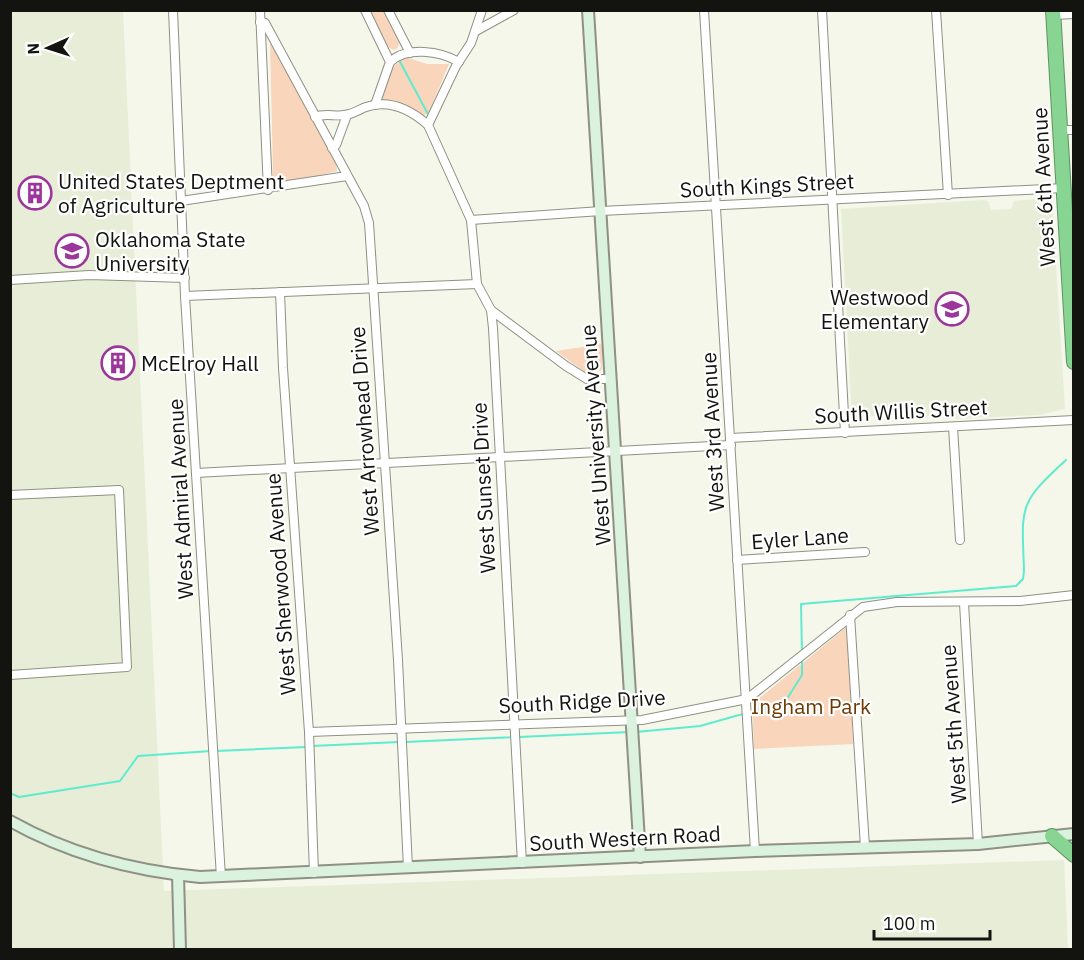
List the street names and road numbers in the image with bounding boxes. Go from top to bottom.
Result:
street label: West 6th Avenue [1025,107,1061,267]
street label: South Kings Street [679,166,855,204]
street label: West University Avenue [573,324,617,546]
street label: West Arrowhead Drive [343,326,385,536]
street label: West 3rd Avenue [694,351,730,513]
street label: South Willis Street [814,392,988,430]
street label: West Admiral Avenue [161,398,199,600]
street label: West Sunset Drive [465,402,501,574]
street label: West Sherwood Avenue [258,472,302,696]
street label: Eyler Lane [750,521,850,555]
street label: West 5th Avenue [933,644,973,804]
street label: South Ridge Drive [498,683,666,719]
street label: South Western Road [528,819,722,857]

